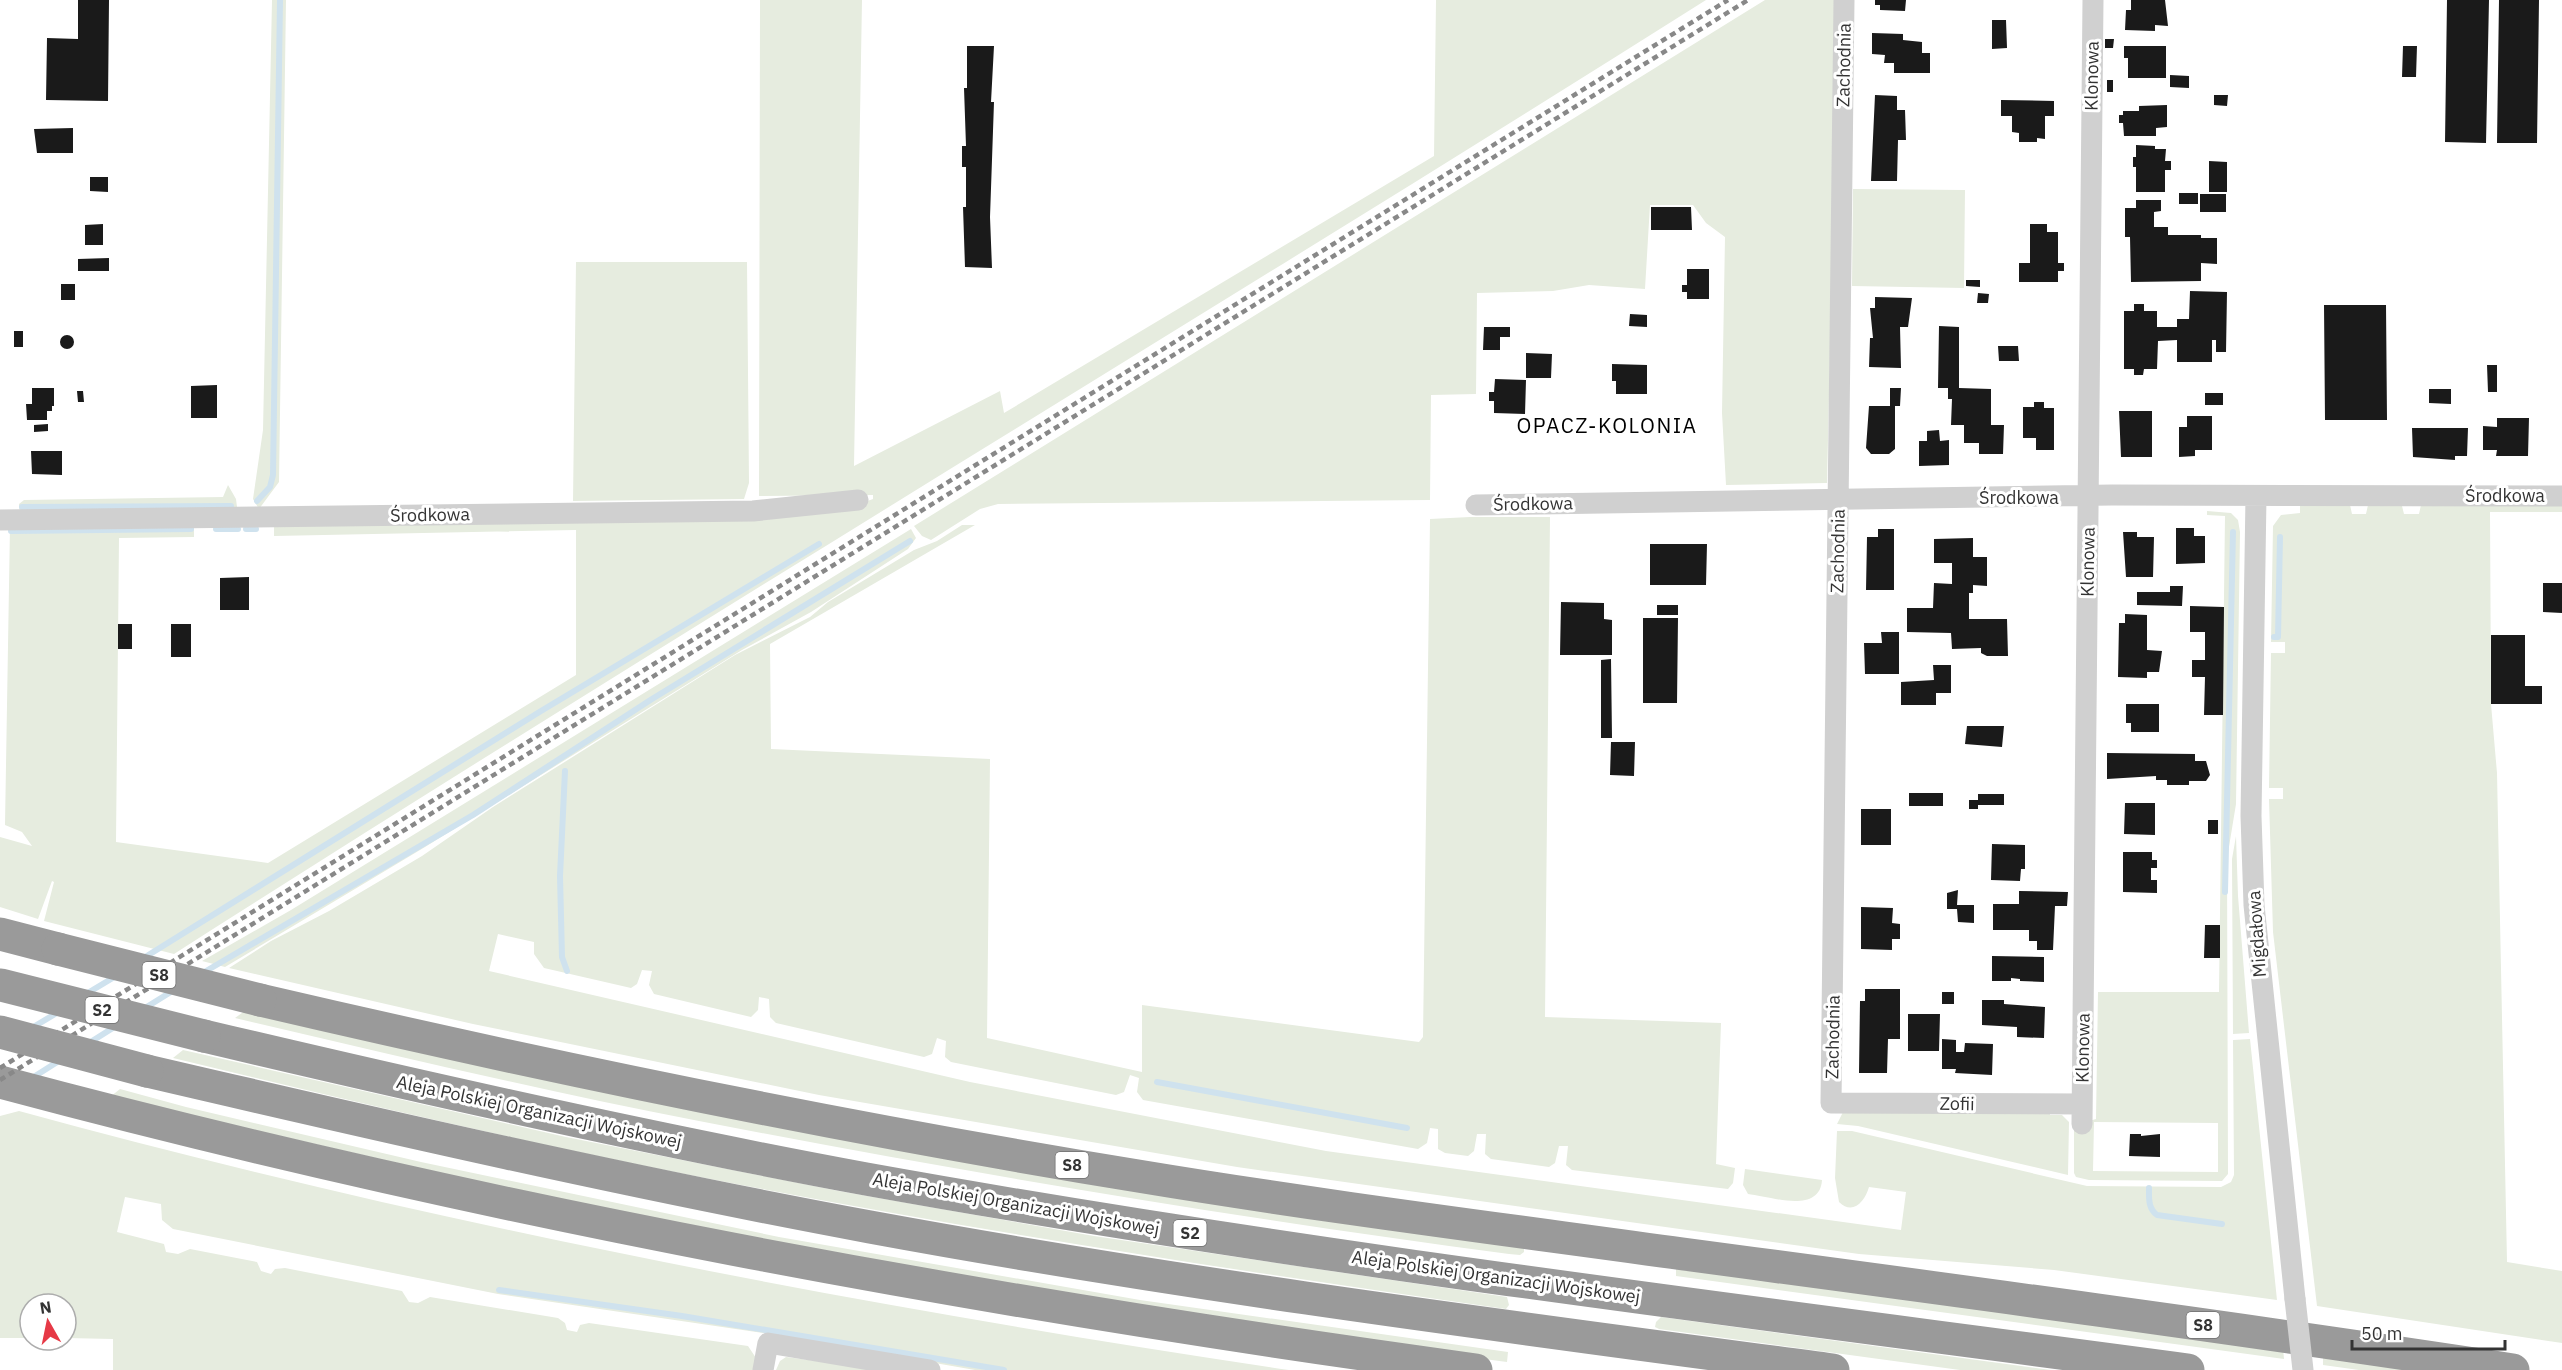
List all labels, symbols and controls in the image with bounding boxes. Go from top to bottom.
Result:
street label: Zachodnia [1831,22,1856,107]
street label: Klonowa [2079,40,2104,111]
district label: OPACZ-KOLONIA [1516,411,1698,439]
street label: Środkowa [2465,484,2545,507]
street label: Środkowa [1979,486,2059,509]
street label: Środkowa [1493,491,1574,516]
street label: Środkowa [390,502,471,527]
street label: Zachodnia [1825,508,1850,593]
street label: Klonowa [2075,526,2100,597]
street label: Migdałowa [2242,890,2271,978]
road number: S8 [142,962,176,988]
street label: Zachodnia [1820,994,1845,1079]
road number: S2 [86,997,118,1023]
street label: Klonowa [2070,1012,2095,1083]
street label: Aleja Polskiej Organizacji Wojskowej [394,1070,684,1153]
street label: Zofii [1939,1092,1975,1115]
road number: S8 [1056,1152,1088,1178]
street label: Aleja Polskiej Organizacji Wojskowej [871,1167,1161,1240]
road number: S2 [1174,1220,1206,1246]
street label: Aleja Polskiej Organizacji Wojskowej [1350,1245,1642,1308]
north arrow [18,1292,78,1352]
text: N [38,1296,53,1318]
road number: S8 [2186,1312,2220,1338]
scale bar [2352,1313,2505,1351]
text: 50 m [2361,1322,2403,1345]

